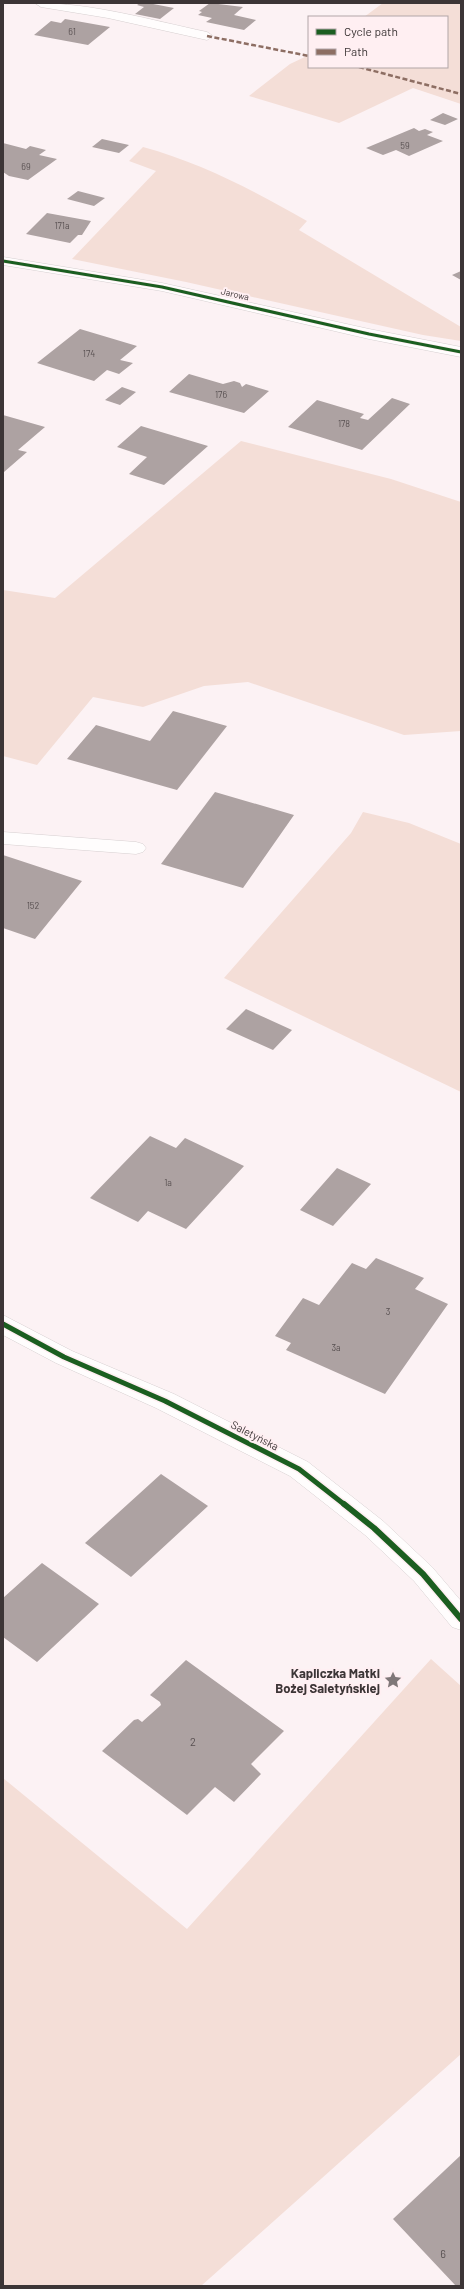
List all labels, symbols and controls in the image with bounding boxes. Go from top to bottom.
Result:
legend [308,16,448,68]
text: Cycle path [344,24,398,38]
house number: 61 [68,26,76,37]
text: Path [344,44,368,58]
house number: 59 [400,140,410,151]
house number: 69 [21,161,31,172]
house number: 171a [54,220,70,231]
street label: Jarowa [220,285,250,303]
house number: 174 [83,348,95,359]
house number: 176 [215,389,227,400]
house number: 178 [338,418,350,429]
house number: 152 [27,900,39,911]
house number: 1a [164,1177,172,1188]
house number: 3 [386,1306,391,1317]
house number: 3a [331,1342,341,1353]
street label: Saletyńska [229,1417,281,1453]
place label: Kapliczka Matki Bożej Saletyńskiej [275,1665,380,1696]
place icon: Kapliczka Matki Bożej Saletyńskiej [383,1670,403,1690]
house number: 2 [190,1735,196,1748]
house number: 6 [440,2247,446,2260]

